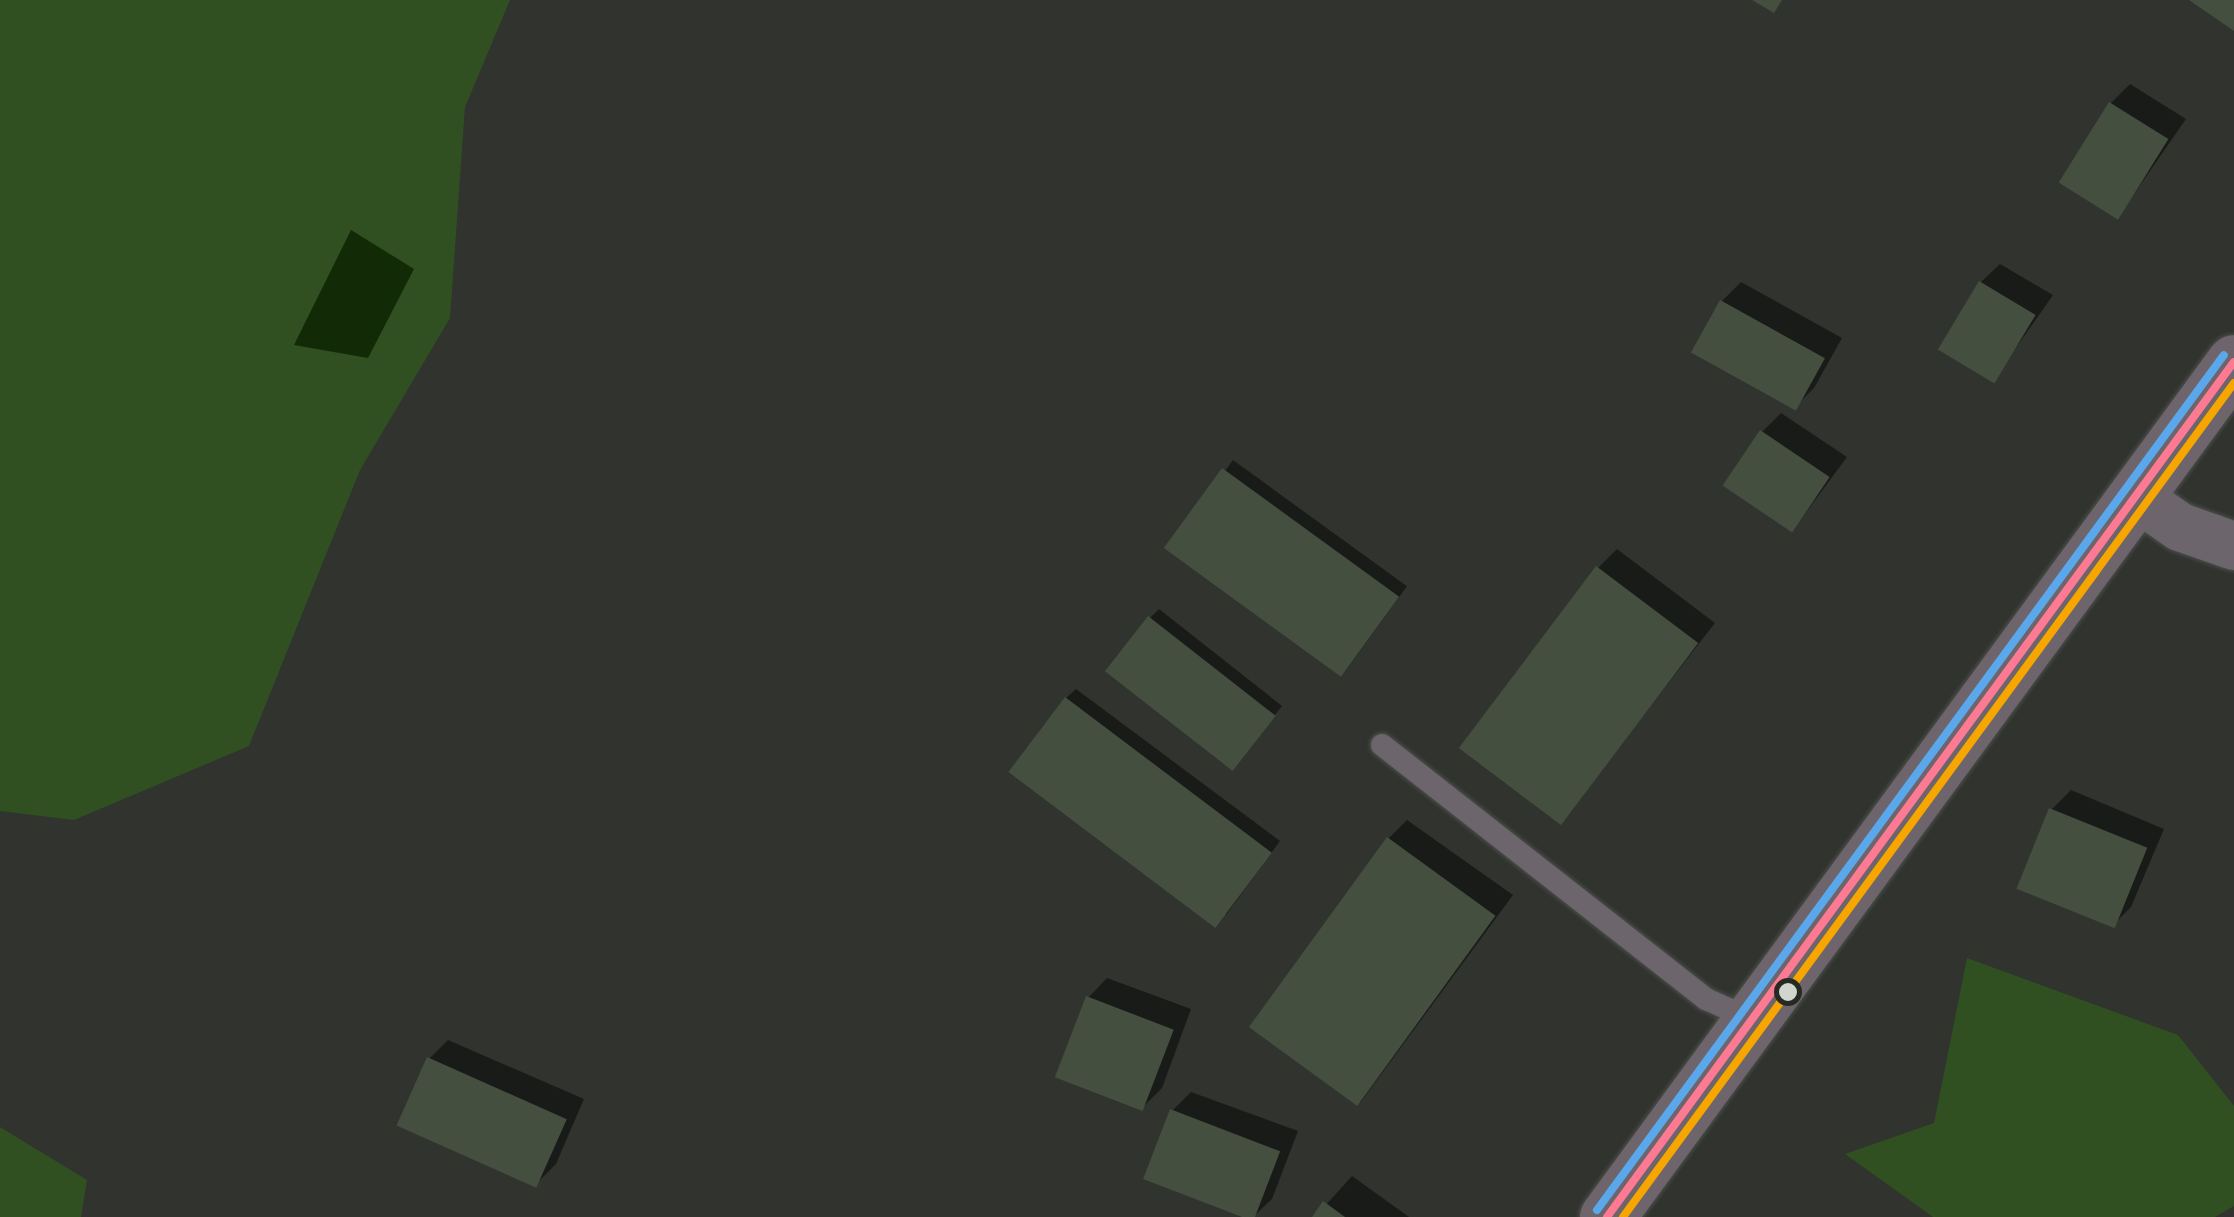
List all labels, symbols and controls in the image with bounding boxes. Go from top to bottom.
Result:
unlabelled marker [1778,982,1798,1002]

